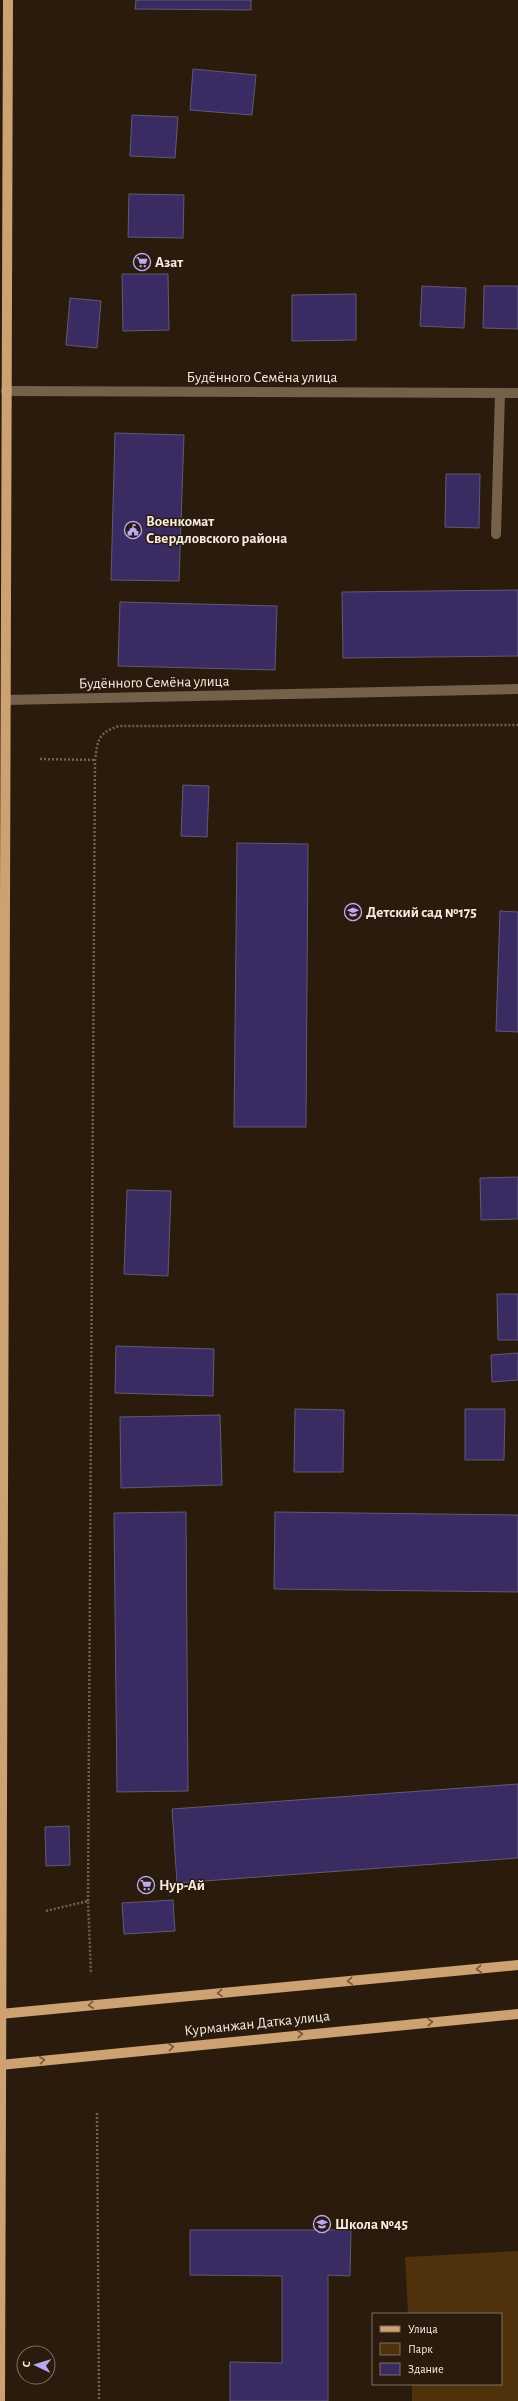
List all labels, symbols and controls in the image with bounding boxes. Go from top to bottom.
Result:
supermarket icon: Азат [132,252,152,272]
place label: Азат [155,255,183,270]
street label: Будённого Семёна улица [187,370,338,385]
place label: Военкомат Свердловского района [146,514,287,546]
public building icon: Военкомат Свердловского района [123,520,143,540]
street label: Будённого Семёна улица [78,674,230,691]
school or university icon: Детский сад №175 [343,902,363,922]
place label: Детский сад №175 [366,905,477,920]
supermarket icon: Нур-Ай [136,1875,156,1895]
place label: Нур-Ай [159,1878,205,1893]
one-way arrow [476,1964,482,1973]
one-way arrow [347,1976,353,1985]
one-way arrow [217,1988,223,1997]
one-way arrow [88,2000,94,2009]
street label: Курманжан Датка улица [184,2008,331,2039]
one-way arrow [427,2018,433,2027]
one-way arrow [297,2030,303,2039]
one-way arrow [168,2043,174,2052]
one-way arrow [39,2056,45,2065]
school or university icon: Школа №45 [312,2214,332,2234]
place label: Школа №45 [335,2217,408,2232]
legend [372,2313,502,2385]
text: Улица [408,2323,438,2335]
text: Парк [408,2343,433,2355]
north arrow [16,2345,56,2385]
text: С [21,2361,32,2368]
text: Здание [408,2363,444,2375]

